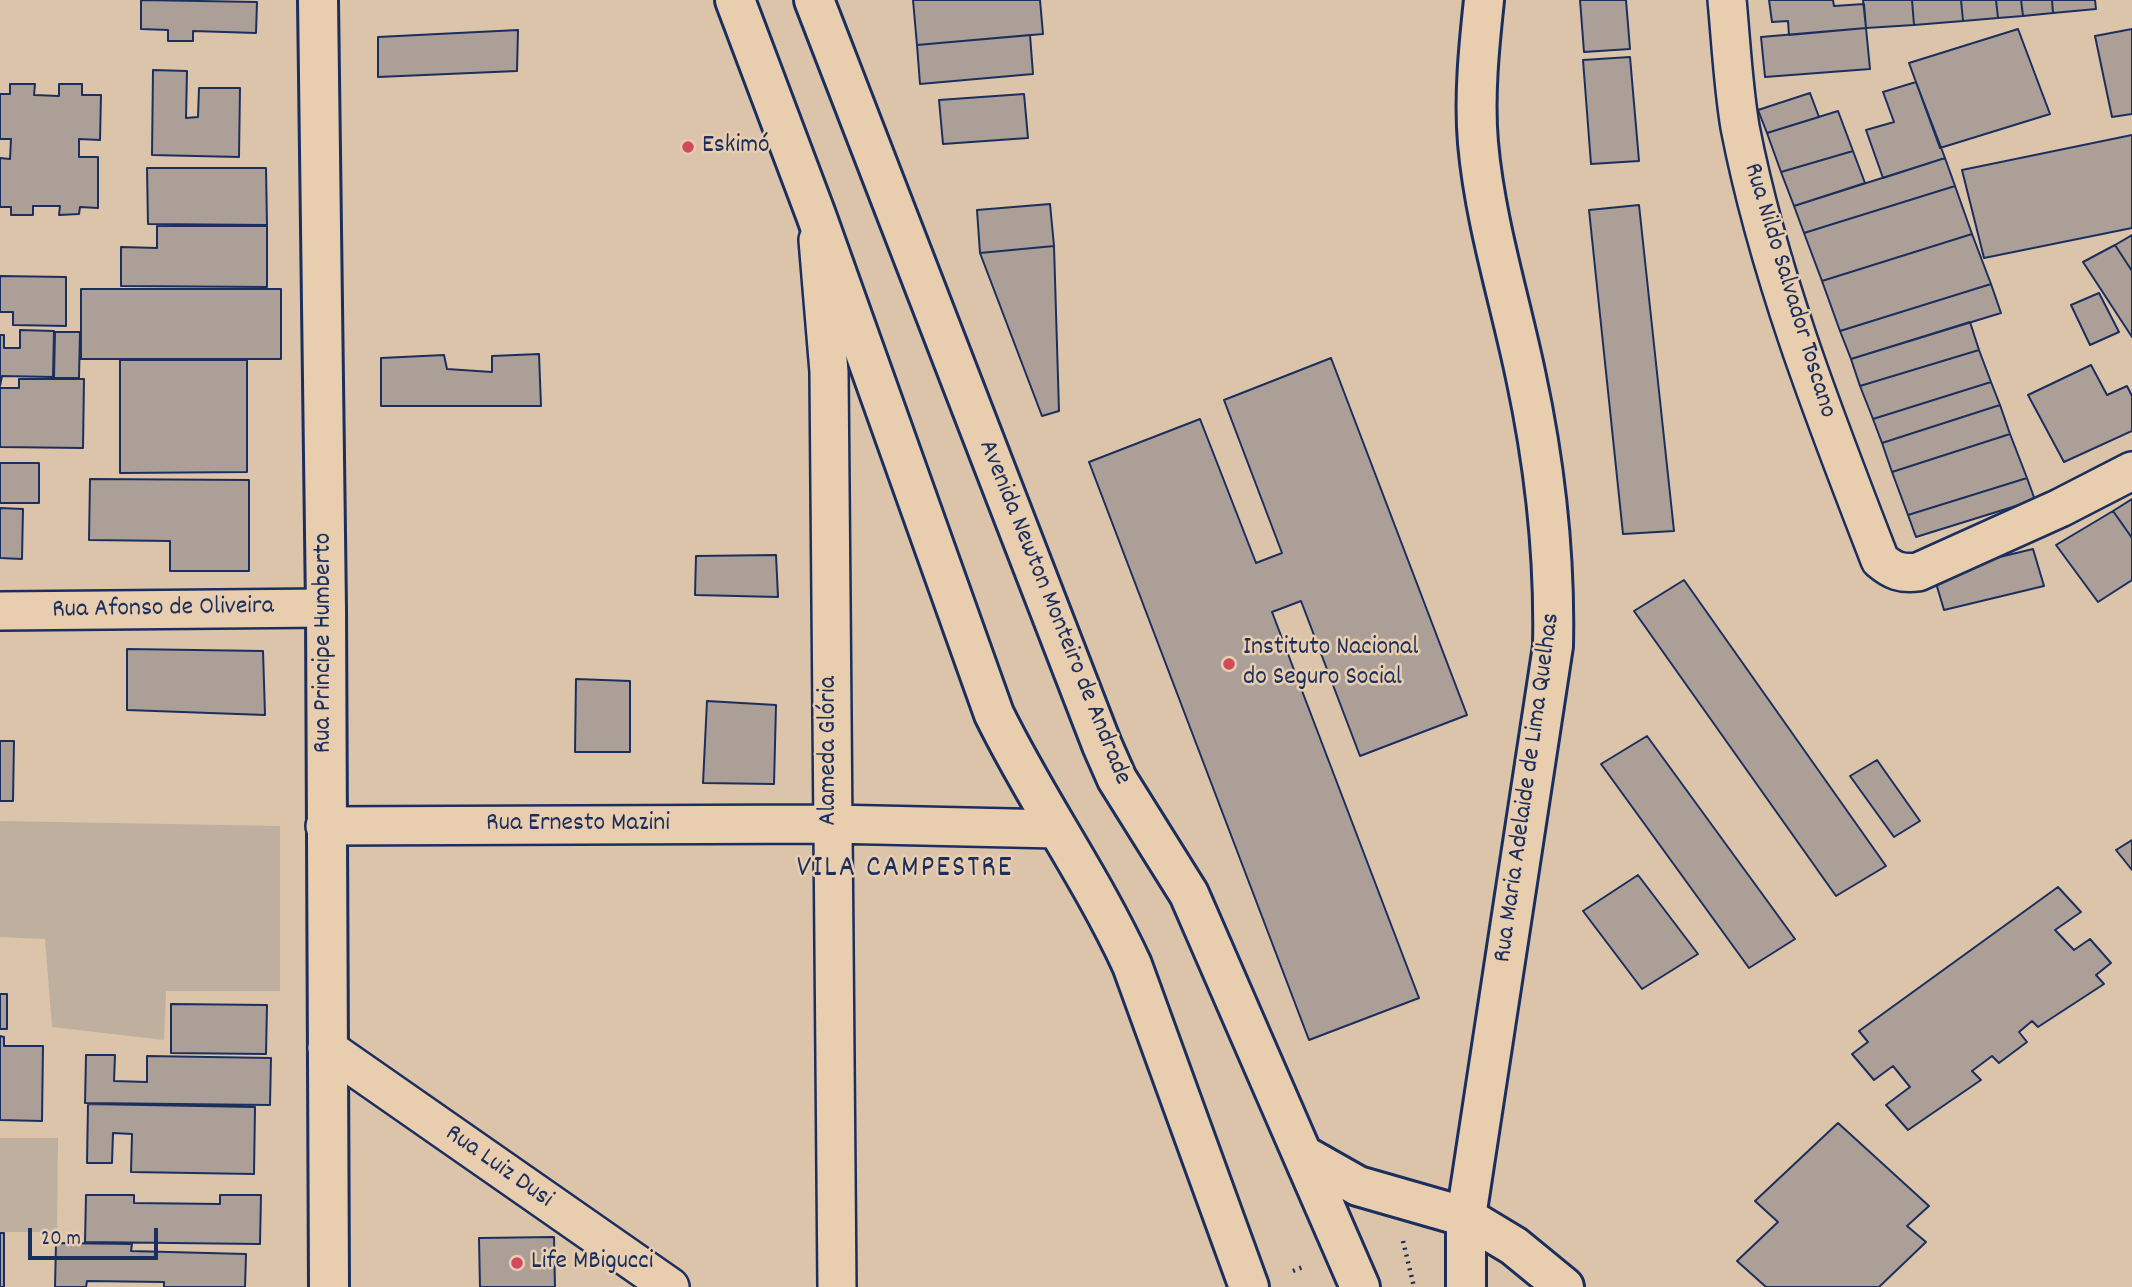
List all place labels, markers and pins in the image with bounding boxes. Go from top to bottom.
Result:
place label: Eskimó [702,131,770,163]
marker: Eskimó [680,139,696,155]
place label: Instituto Nacional do Seguro Social [1243,633,1418,694]
marker: Instituto Nacional do Seguro Social [1221,656,1237,672]
place label: Life MBigucci [531,1247,654,1279]
marker: Life MBigucci [509,1255,525,1271]

